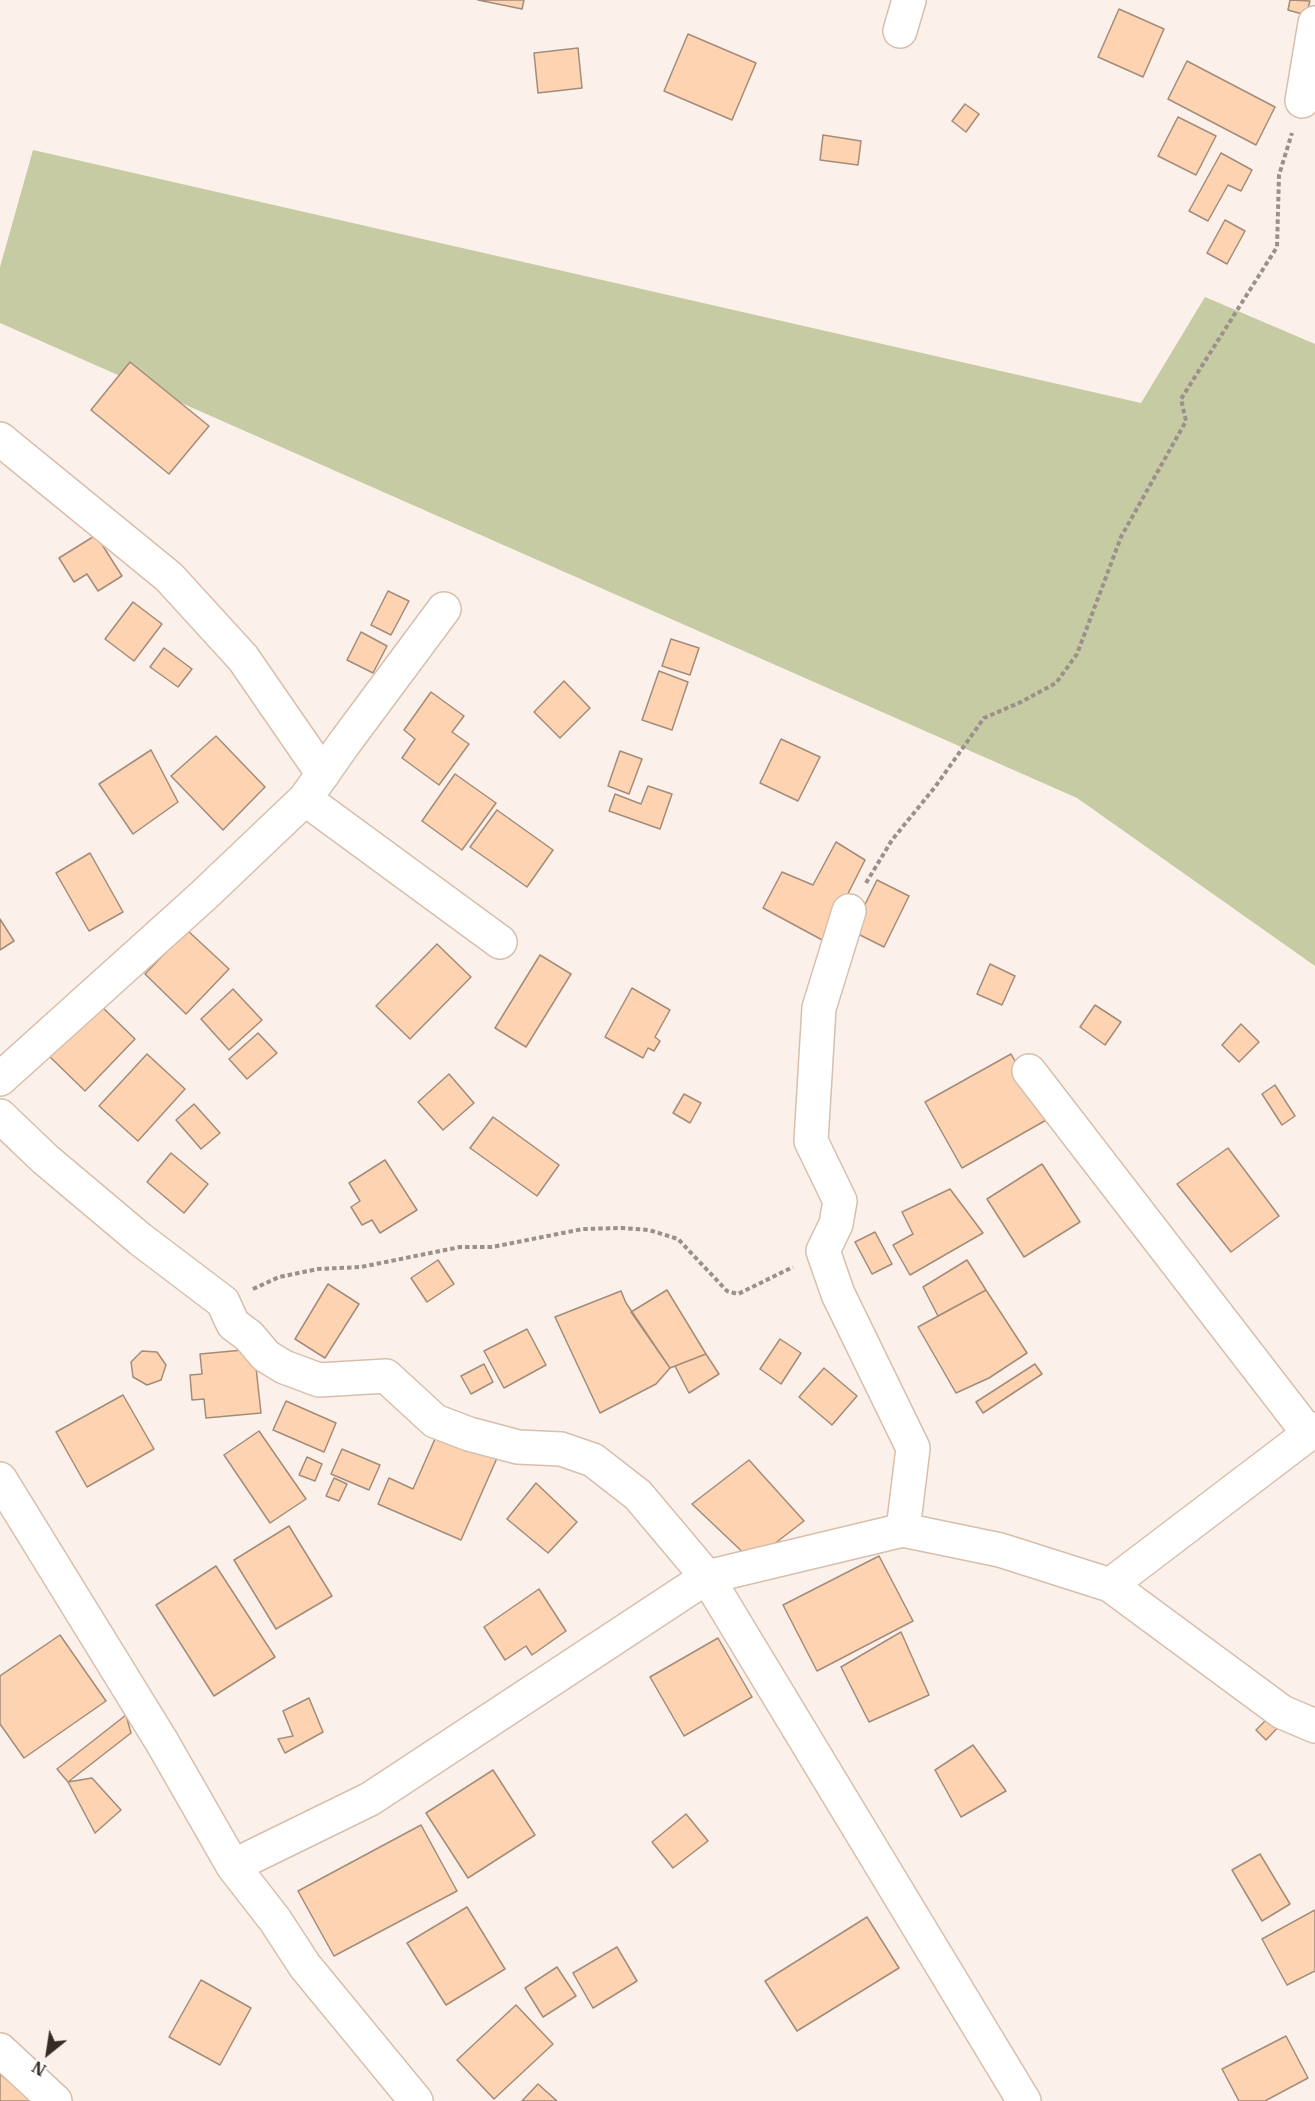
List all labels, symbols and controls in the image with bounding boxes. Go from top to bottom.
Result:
north arrow [18,2023,78,2083]
text: N [29,2057,49,2080]

